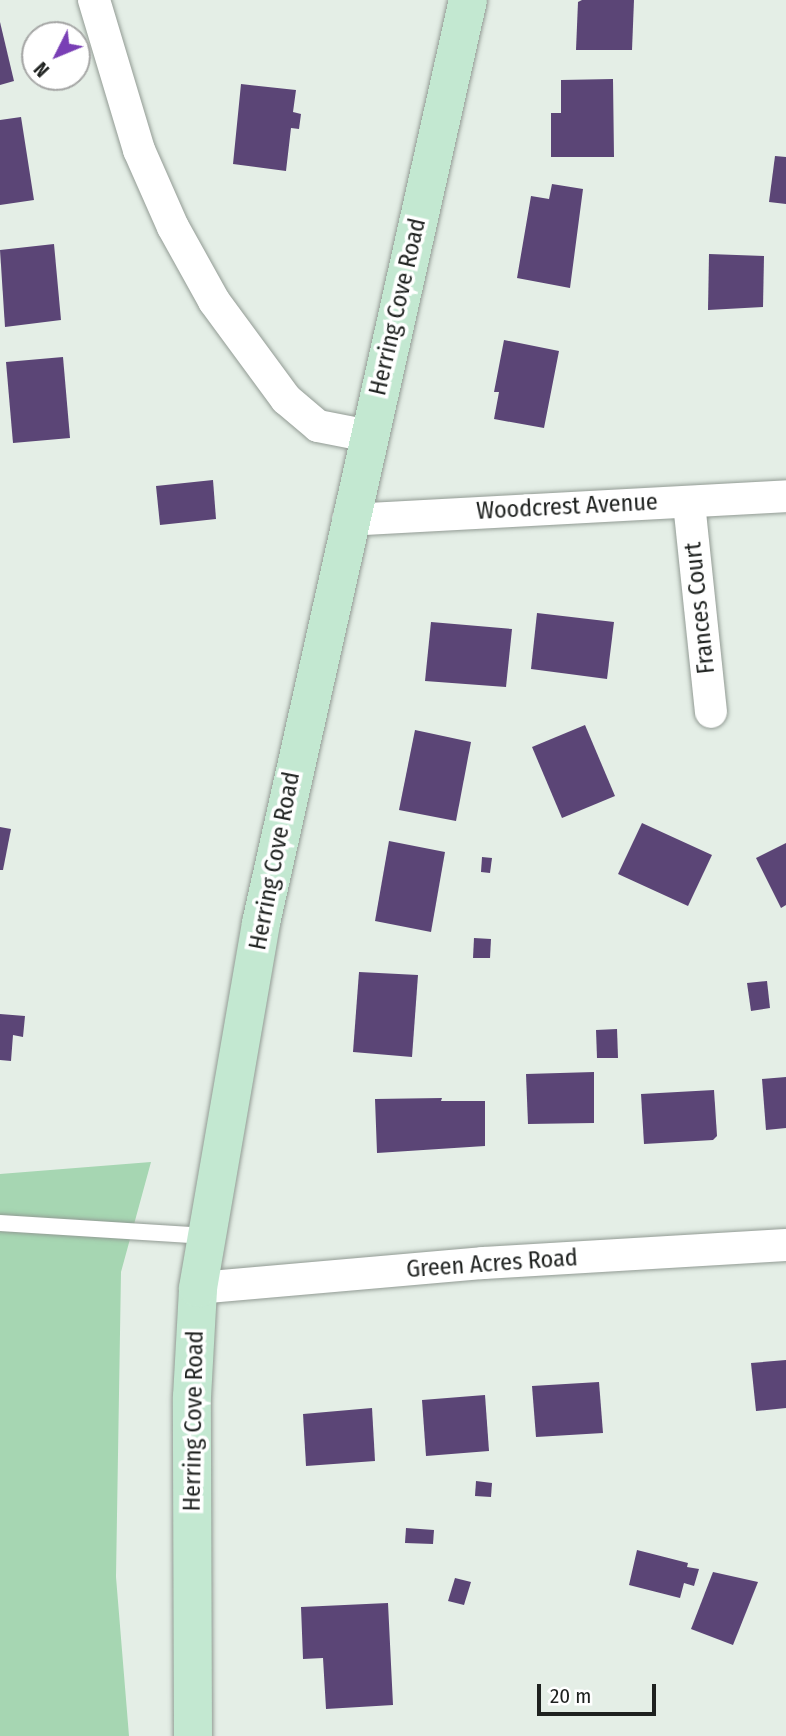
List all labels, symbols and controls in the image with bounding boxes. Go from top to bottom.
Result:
north arrow [21,21,91,91]
text: N [29,57,54,81]
street label: Herring Cove Road [364,216,432,398]
street label: Woodcrest Avenue [476,488,658,526]
street label: Frances Court [679,541,721,675]
street label: Herring Cove Road [244,769,306,953]
street label: Green Acres Road [405,1244,579,1284]
street label: Herring Cove Road [178,1330,210,1512]
scale bar [541,1670,660,1714]
text: 20 m [550,1683,591,1709]

